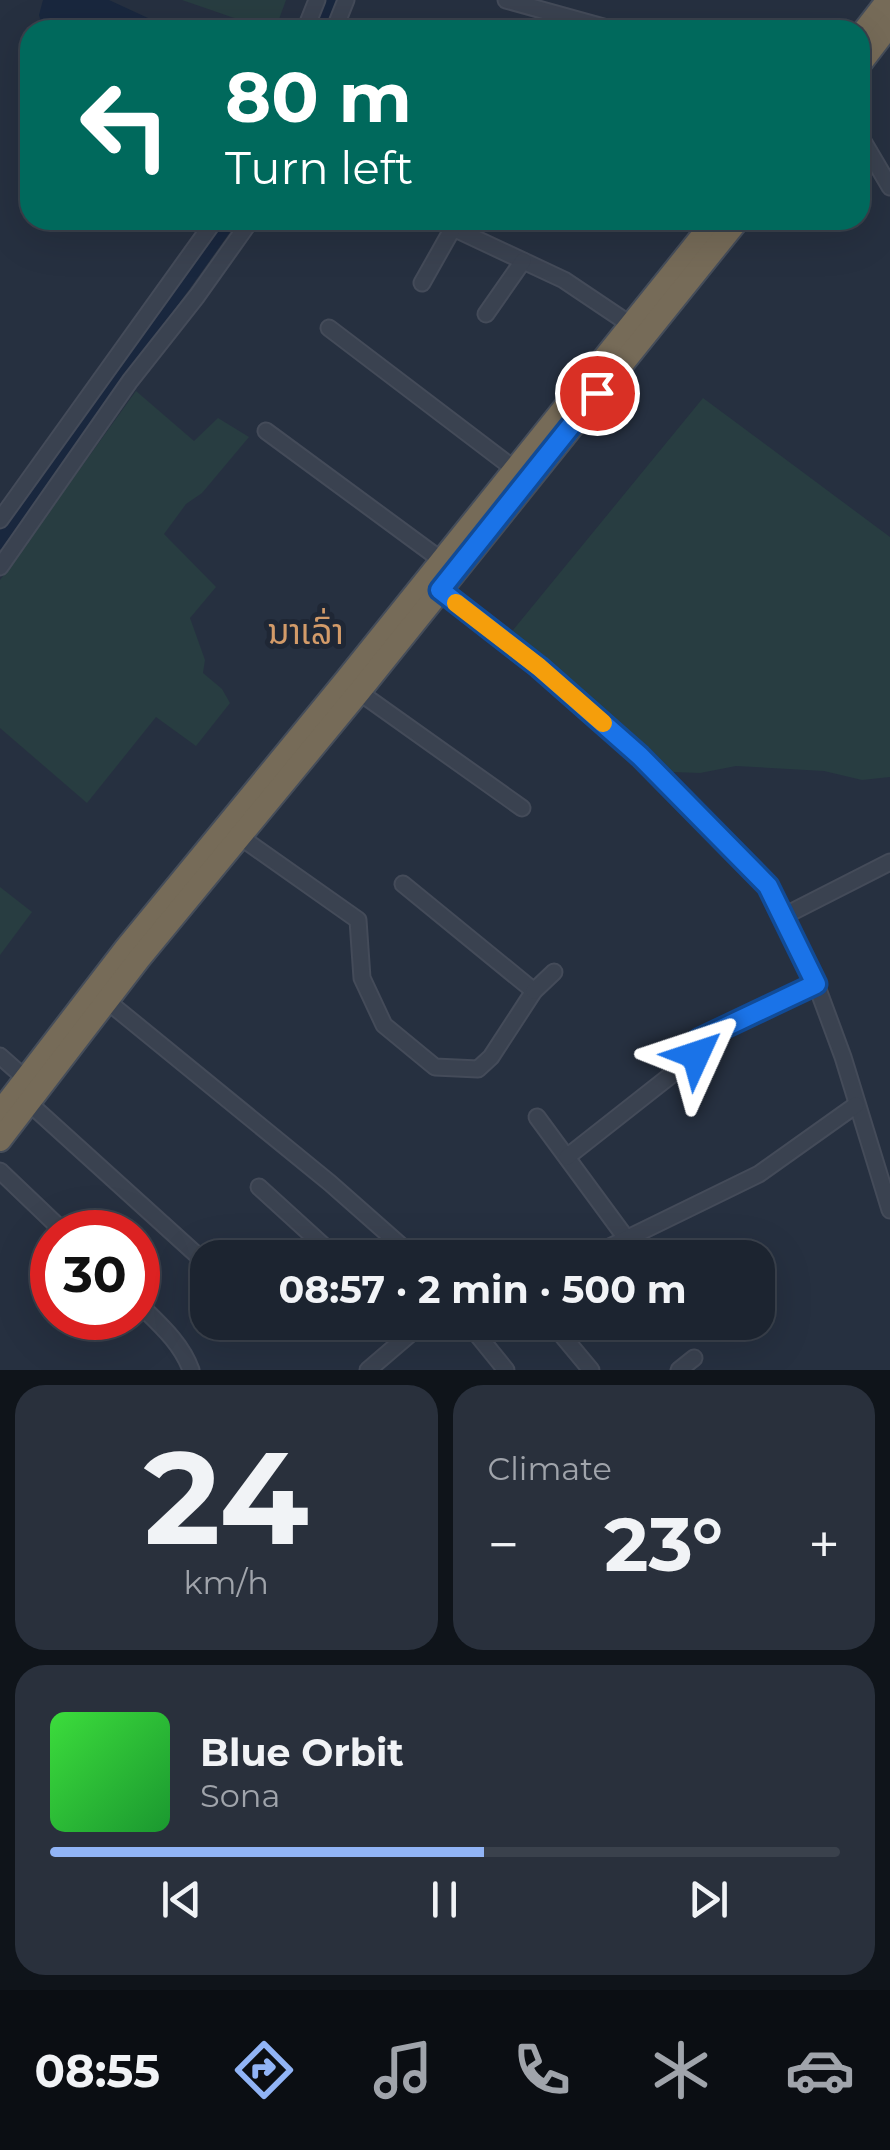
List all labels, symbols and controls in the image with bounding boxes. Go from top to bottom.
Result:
text: 80 m [225,54,412,140]
icon: left [60,60,190,190]
text: Turn left [225,140,413,195]
pin [555,351,640,436]
icon: arrive [570,366,625,421]
district label: ນາເລົ່າ [268,608,344,653]
position arrow [644,1003,748,1107]
speed limit sign: 30 [30,1210,160,1340]
text: 08:57 · 2 min · 500 m [278,1266,687,1313]
text: 24 [144,1418,309,1577]
text: Climate [488,1449,612,1488]
text: 23° [604,1498,723,1590]
text: − [488,1511,519,1578]
text: + [808,1511,840,1578]
text: km/h [184,1563,269,1602]
text: Blue Orbit [200,1729,404,1776]
text: Sona [200,1776,280,1815]
icon: previous [154,1872,209,1927]
icon: pause [417,1872,472,1927]
icon: next [681,1872,736,1927]
icon: directions [229,2035,299,2105]
icon: music [368,2035,438,2105]
icon: phone [507,2035,577,2105]
icon: climate [646,2035,716,2105]
icon: car [785,2035,855,2105]
text: 08:55 [35,2043,160,2098]

